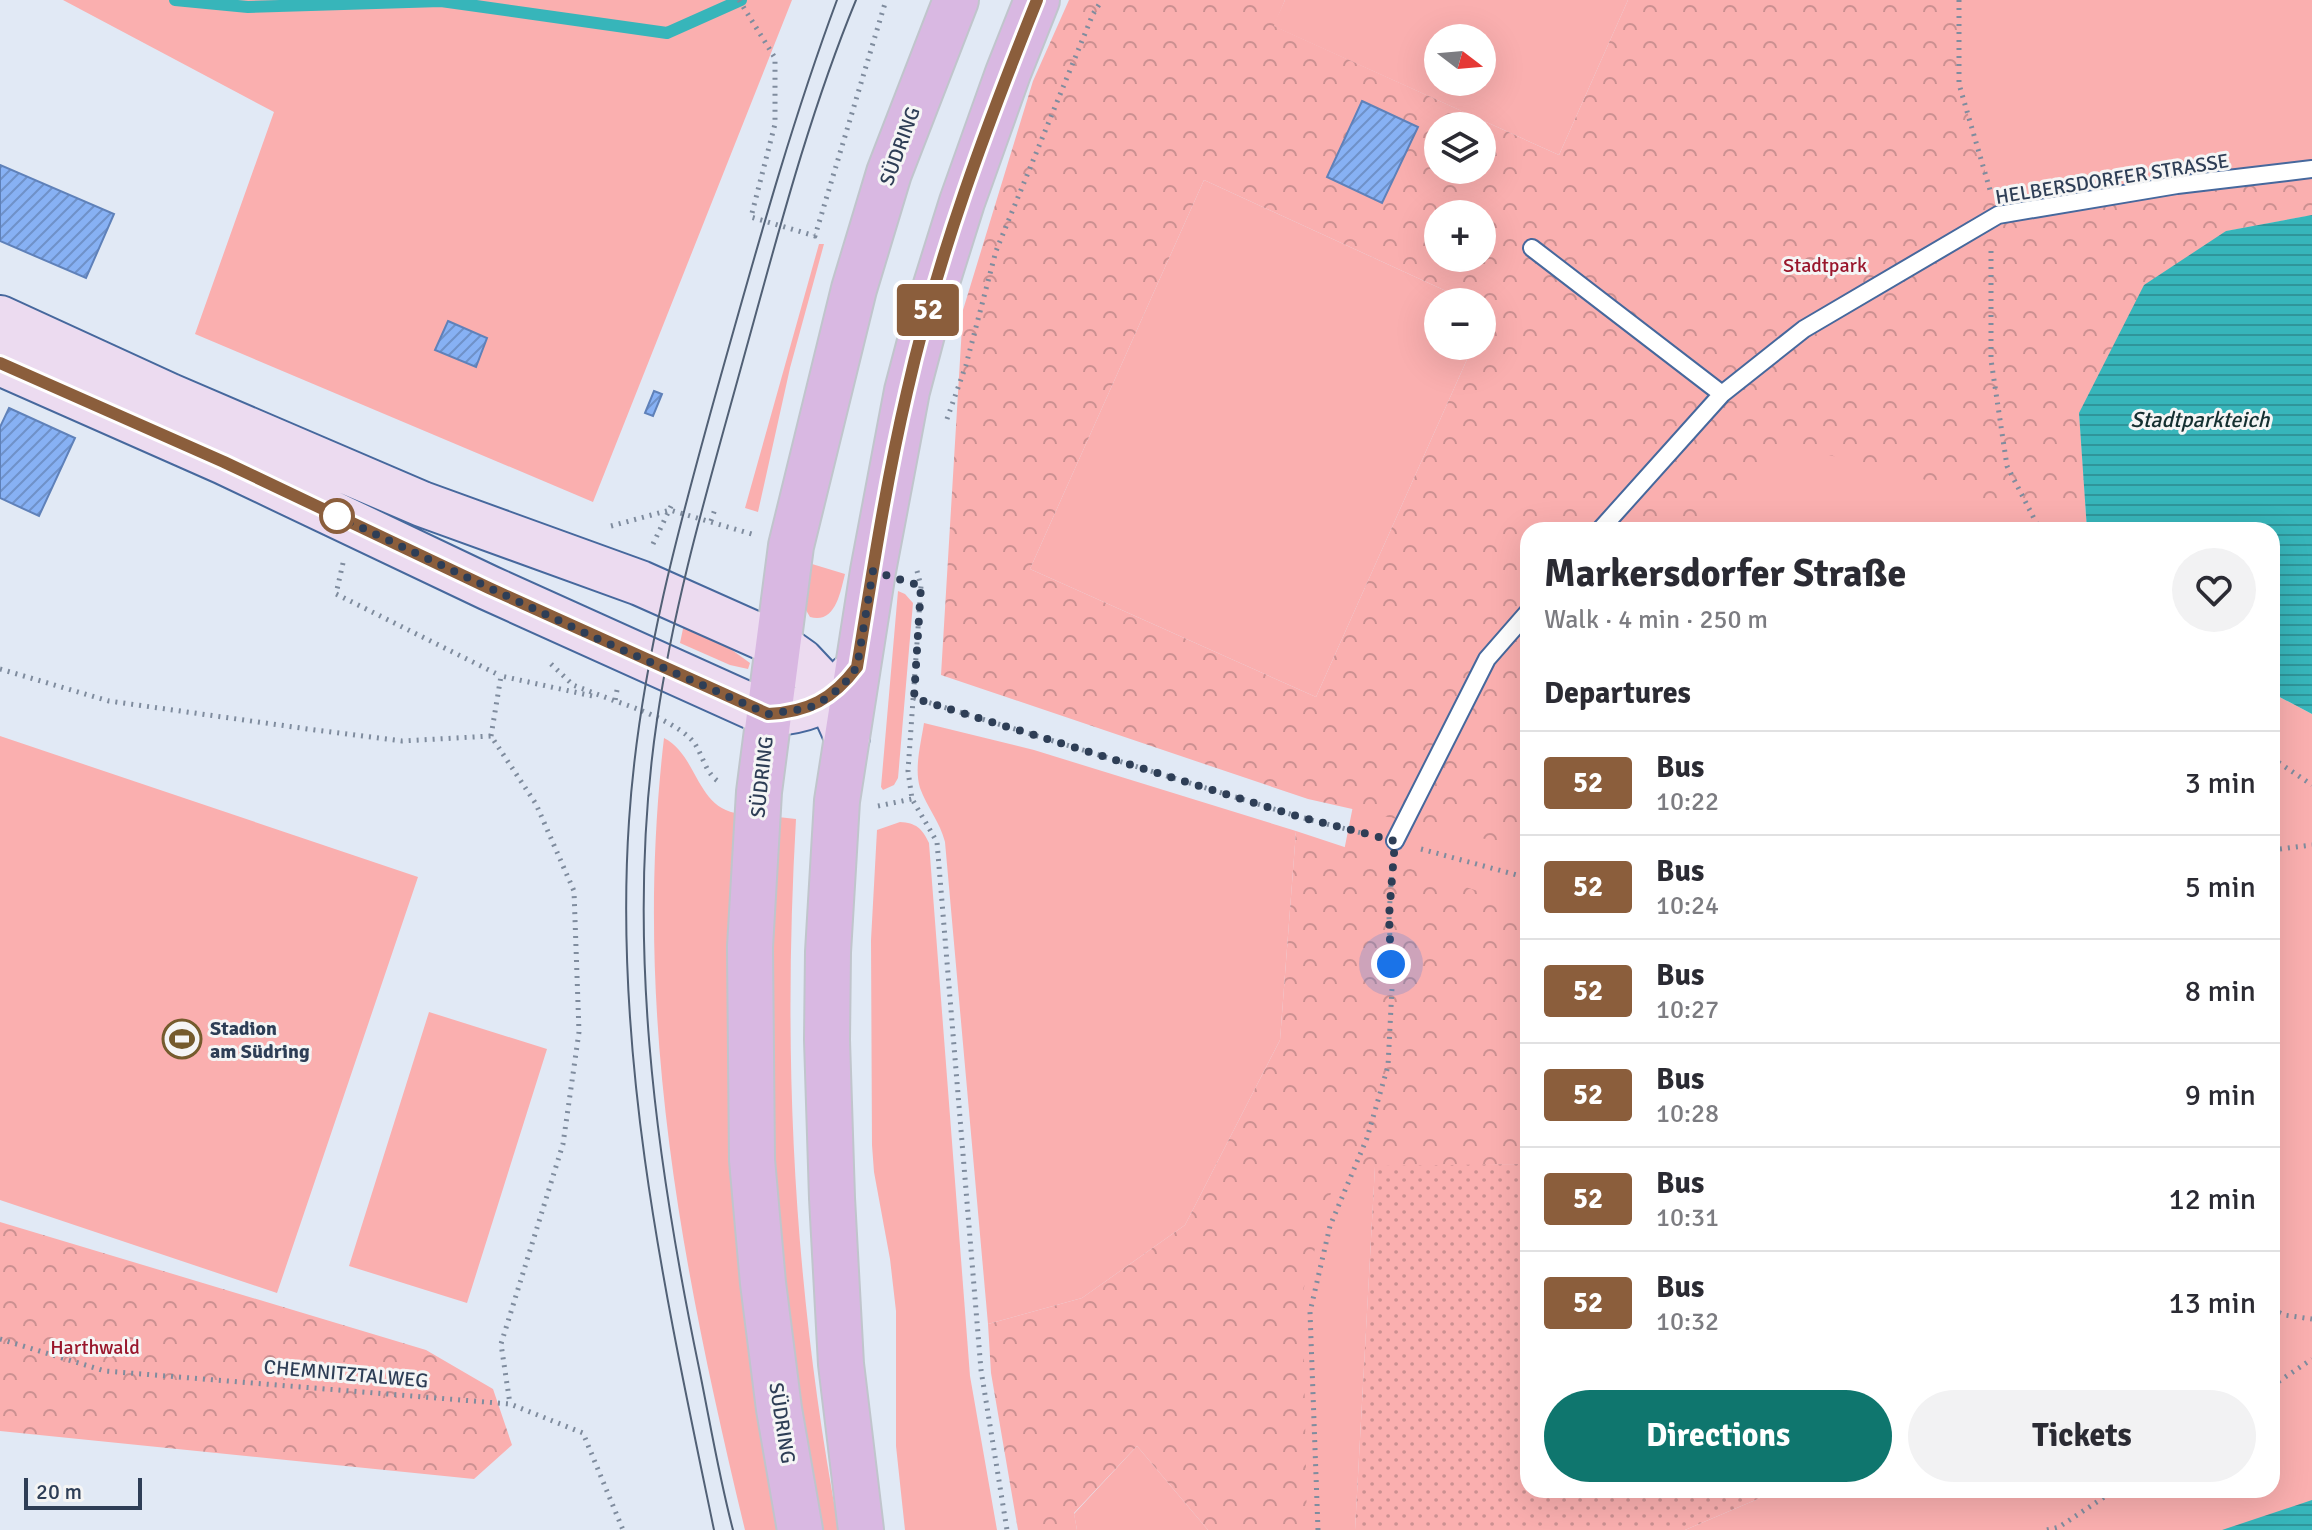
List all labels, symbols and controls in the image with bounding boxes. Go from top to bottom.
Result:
north arrow [1424,24,1496,96]
map controls [1424,24,1496,360]
street label: SÜDRING [874,103,926,189]
button: layers [1424,112,1496,184]
street label: HELBERSDORFER STRASSE [1993,148,2231,210]
button: + [1424,200,1496,272]
park label: Stadtpark [1783,253,1867,278]
line badge: 52 [892,284,964,336]
button: − [1424,288,1496,360]
text: 52 [913,293,943,327]
water label: Stadtparkteich [2130,406,2271,433]
unlabelled marker [320,499,354,533]
button: heart [2172,548,2256,632]
text: Markersdorfer Straße [1544,550,1906,597]
text: Walk · 4 min · 250 m [1544,604,1768,636]
text: Departures [1544,675,1691,712]
street label: SÜDRING [745,735,779,819]
text: Bus [1656,749,1704,786]
text: 3 min [2185,765,2256,802]
text: 52 [1573,766,1603,800]
text: 10:22 [1656,786,1719,818]
text: Bus [1656,853,1704,890]
text: 5 min [2185,869,2256,906]
text: 52 [1573,870,1603,904]
text: 10:24 [1656,890,1719,922]
your location [1371,944,1411,984]
text: Bus [1656,957,1704,994]
text: 8 min [2185,973,2256,1010]
text: 52 [1573,974,1603,1008]
text: 10:27 [1656,994,1719,1026]
place label: Stadion am Südring [210,1016,310,1064]
sports icon: Stadion am Südring [161,1018,203,1060]
text: Bus [1656,1061,1704,1098]
text: 9 min [2185,1077,2256,1114]
text: 52 [1573,1078,1603,1112]
text: 10:28 [1656,1098,1719,1130]
text: Bus [1656,1165,1704,1202]
text: 12 min [2169,1181,2256,1218]
text: 52 [1573,1182,1603,1216]
text: 10:31 [1656,1202,1719,1234]
text: Bus [1656,1269,1704,1306]
text: 13 min [2169,1285,2256,1322]
text: 52 [1573,1286,1603,1320]
text: 10:32 [1656,1306,1719,1338]
park label: Harthwald [50,1335,140,1360]
street label: CHEMNITZTALWEG [263,1354,429,1394]
street label: SÜDRING [763,1381,801,1465]
button: Directions [1544,1390,1892,1482]
button: Tickets [1908,1390,2256,1482]
scale bar [24,1474,142,1510]
text: 20 m [36,1478,82,1505]

